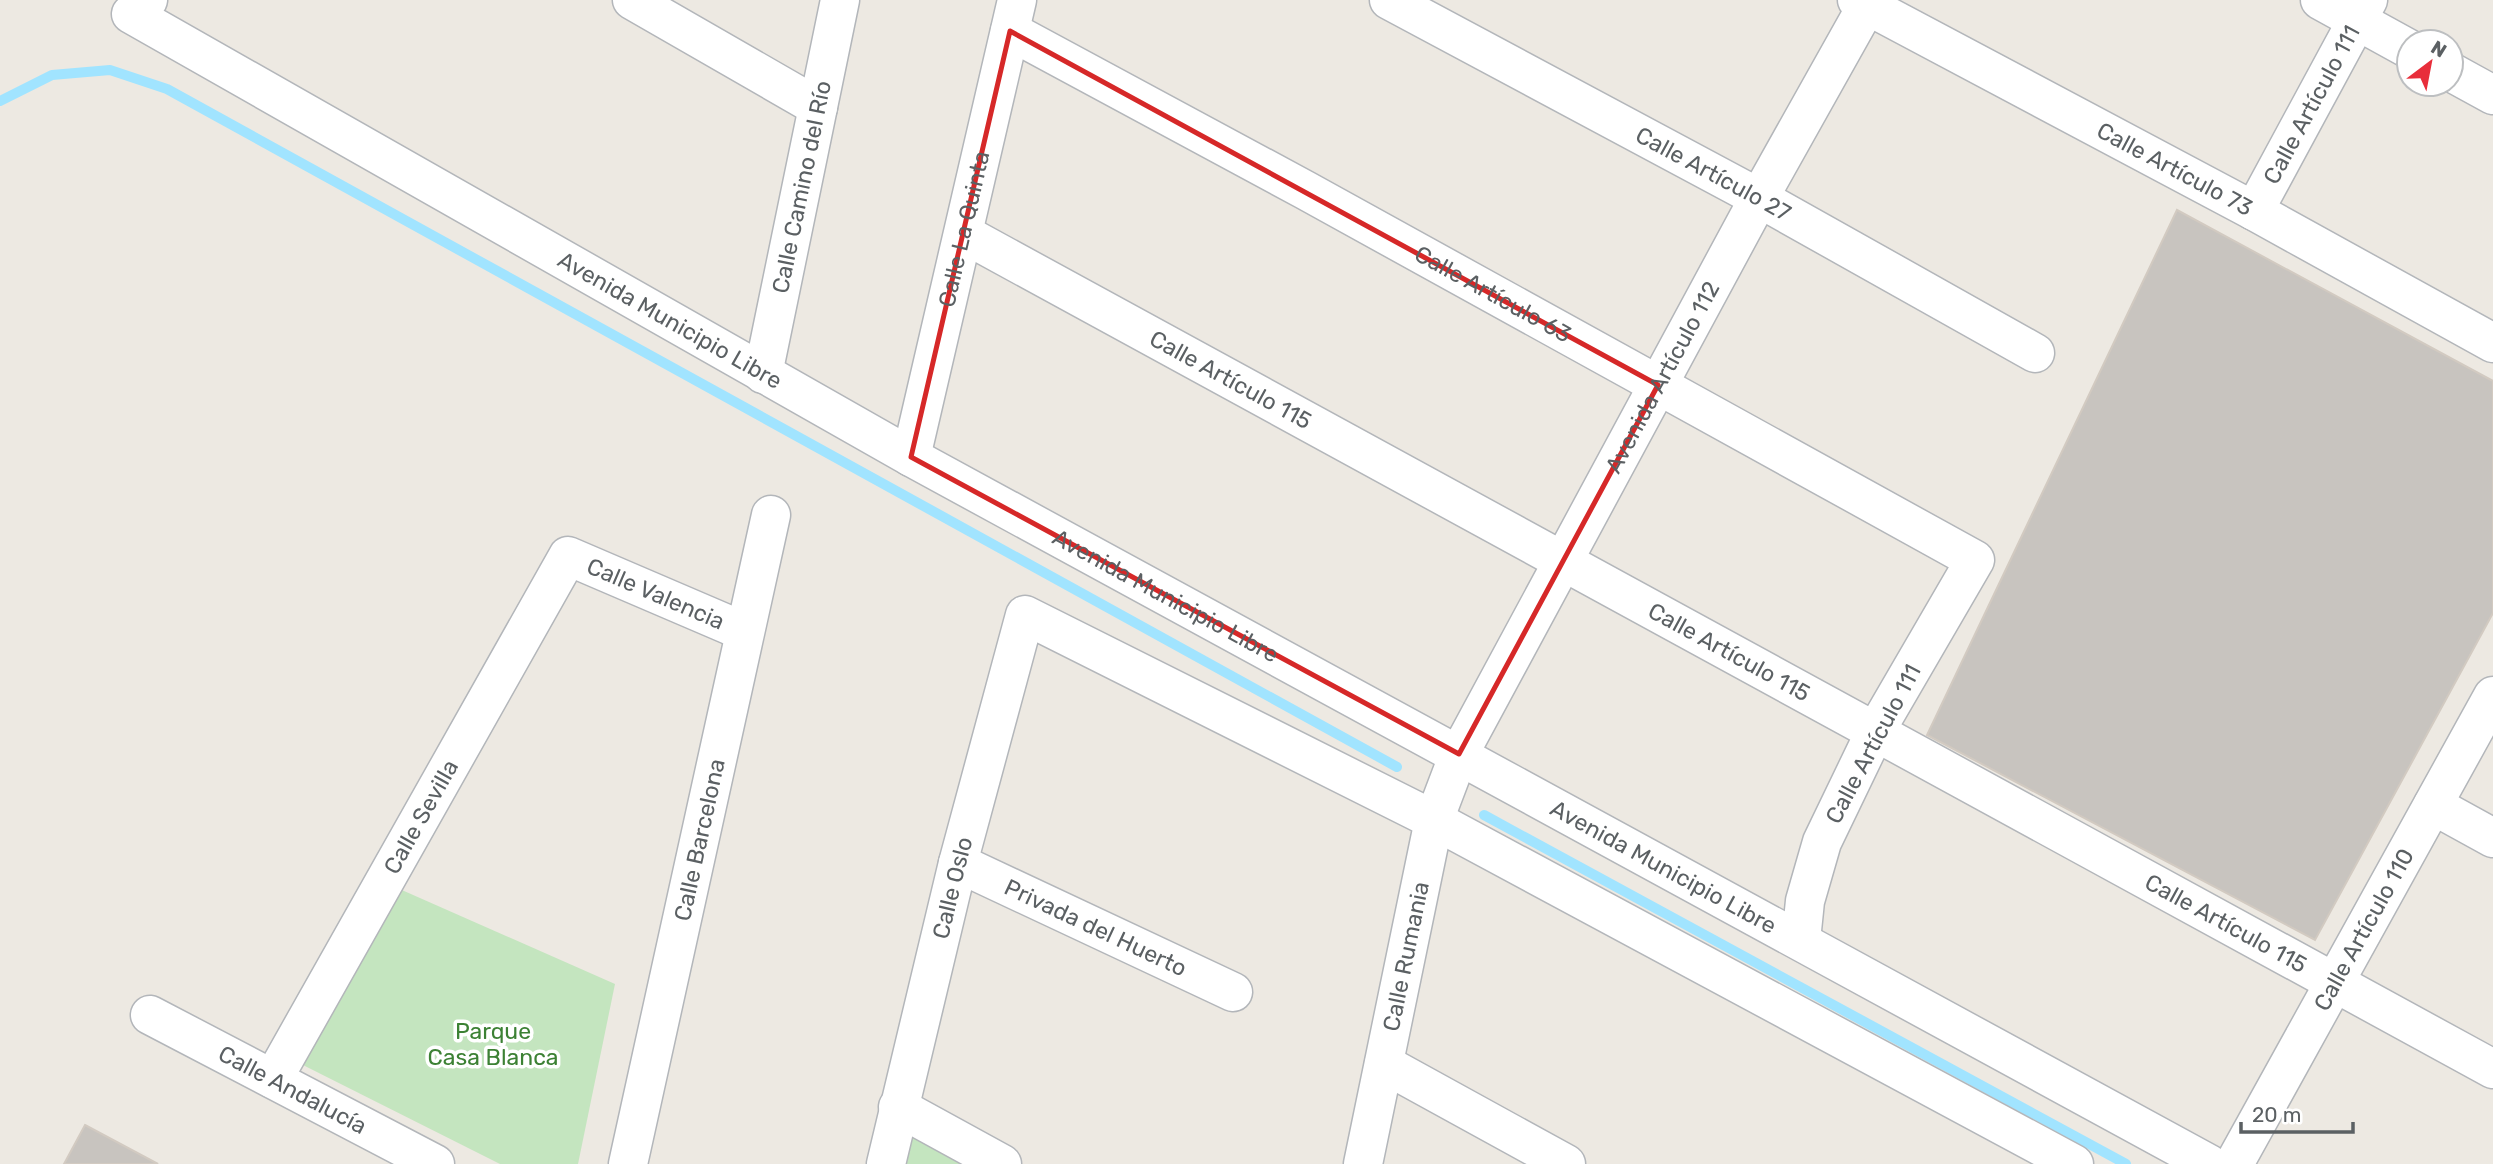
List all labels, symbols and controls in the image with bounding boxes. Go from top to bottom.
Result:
street label: Calle Artículo 111 [2257,20,2366,189]
north arrow [2395,28,2465,98]
text: N [2427,36,2451,62]
street label: Calle Camino del Río [766,78,837,296]
street label: Calle Artículo 73 [2092,116,2258,222]
street label: Calle Artículo 27 [1631,121,1796,227]
street label: Calle La Quinta [932,148,996,310]
street label: Calle Artículo 63 [1410,239,1576,348]
street label: Avenida Municipio Libre [553,245,787,395]
street label: Avenida Artículo 112 [1599,276,1725,478]
street label: Calle Artículo 115 [1145,324,1317,435]
street label: Avenida Municipio Libre [1048,523,1284,669]
street label: Calle Valencia [583,552,729,635]
street label: Calle Artículo 115 [1643,596,1815,707]
street label: Calle Artículo 111 [1819,660,1927,828]
street label: Calle Sevilla [378,755,464,879]
street label: Calle Barcelona [668,756,731,924]
street label: Avenida Municipio Libre [1546,794,1781,940]
street label: Calle Oslo [926,834,978,942]
street label: Calle Artículo 110 [2308,843,2420,1016]
street label: Calle Artículo 115 [2140,868,2312,979]
street label: Privada del Huerto [1000,873,1191,982]
street label: Calle Rumania [1377,879,1435,1034]
park label: Parque Casa Blanca [427,1017,559,1071]
street label: Calle Andalucía [214,1039,372,1140]
scale bar [2241,1090,2353,1134]
text: 20 m [2252,1102,2301,1127]

